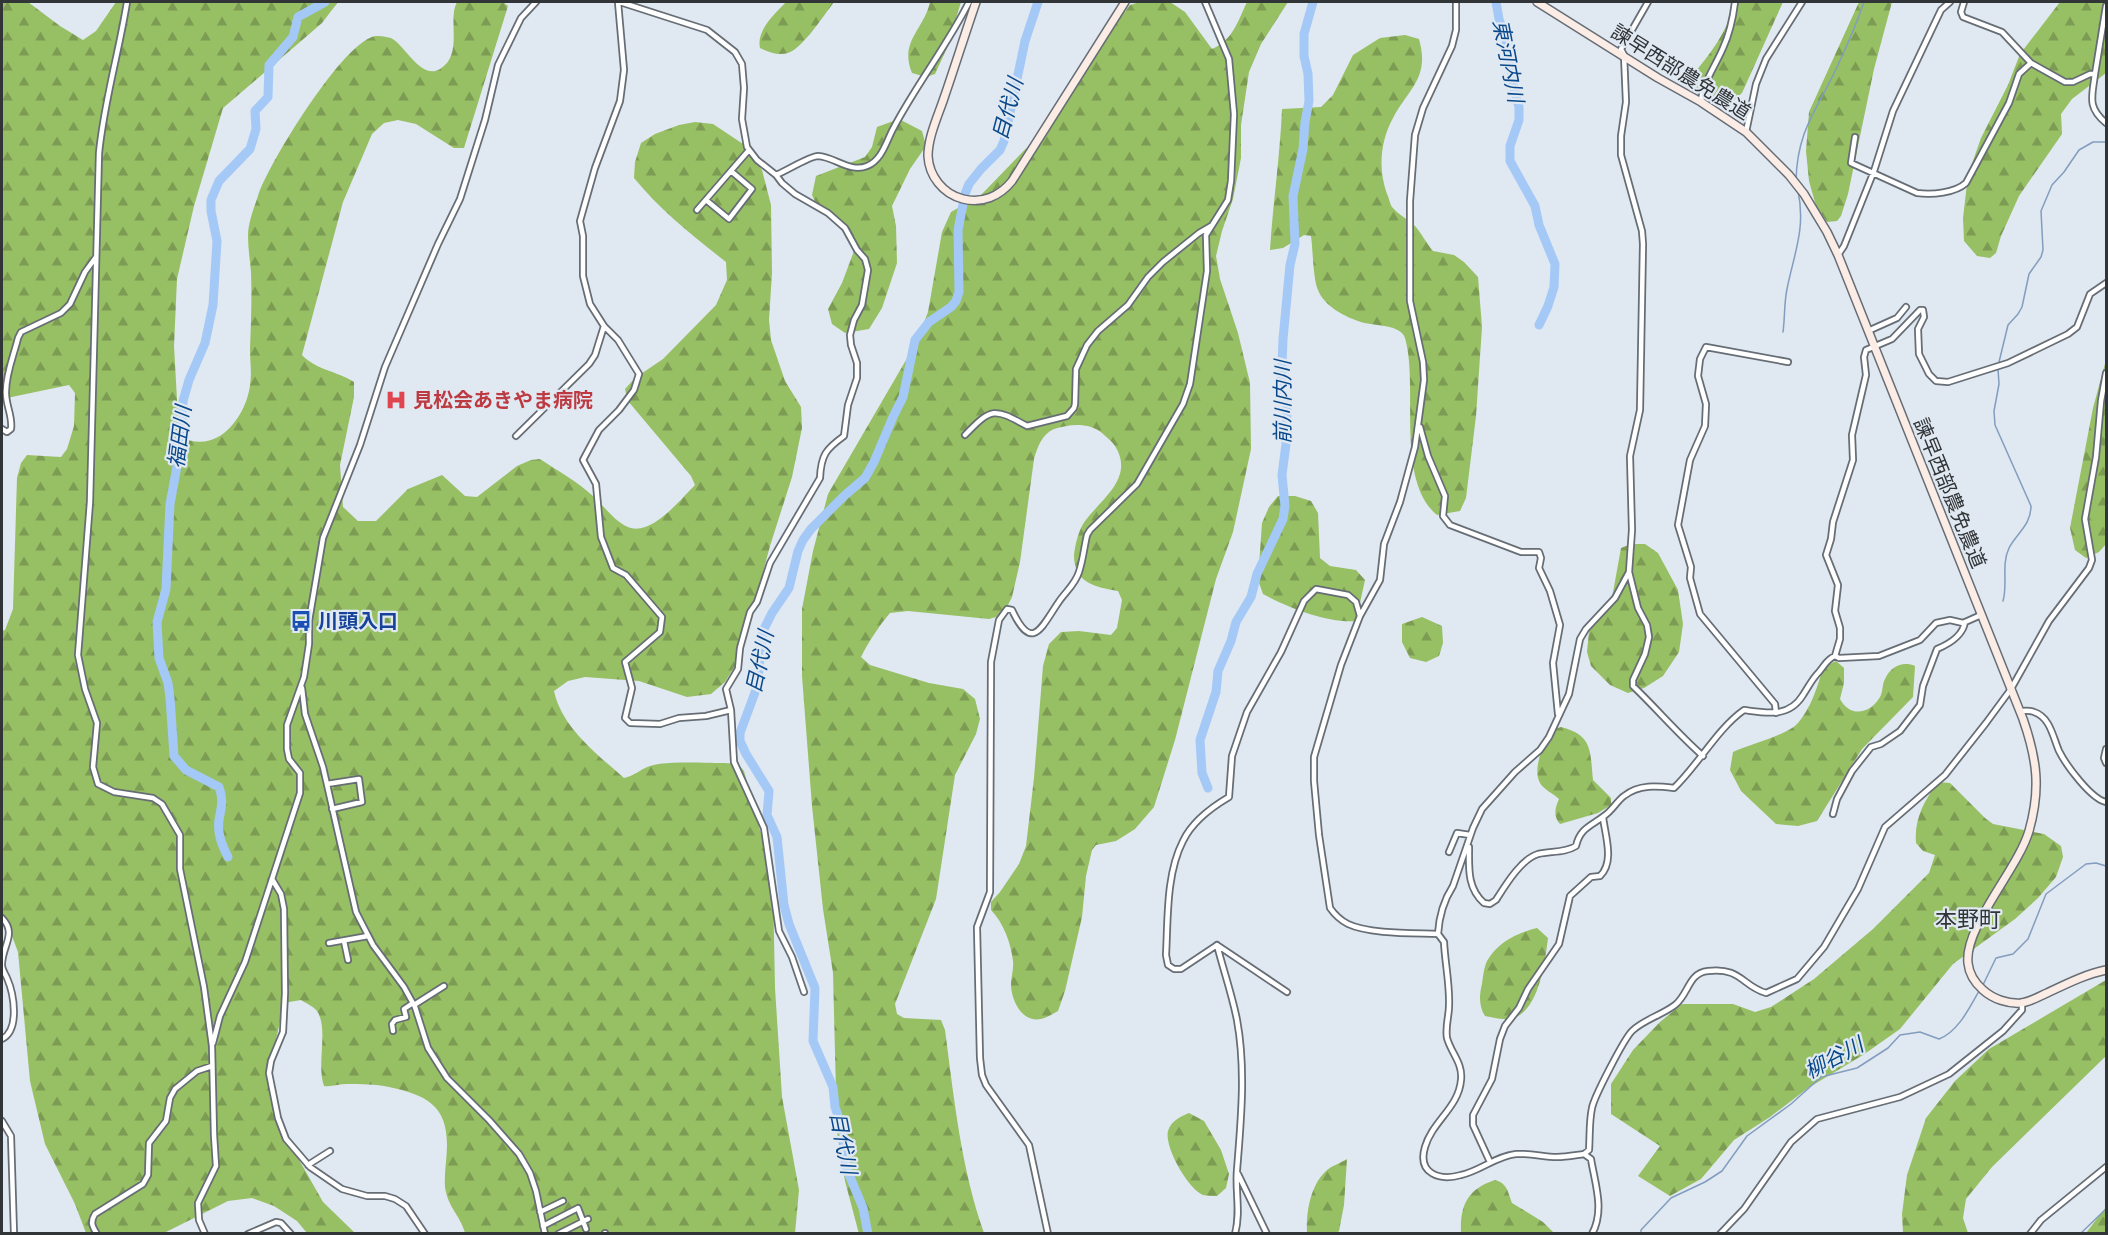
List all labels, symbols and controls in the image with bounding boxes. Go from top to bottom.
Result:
water label: 東河内川 [1489,17,1530,106]
street label: 諫早西部農免農道 [1607,19,1756,124]
water label: 目代川 [986,73,1027,142]
water label: 前川内川 [1269,358,1294,444]
place label: 見松会あきやま病院 [413,387,593,411]
hospital icon: 見松会あきやま病院 [384,388,408,412]
water label: 福田川 [162,402,195,470]
street label: 諫早西部農免農道 [1910,414,1992,571]
place label: 川頭入口 [318,608,398,632]
bus stop icon: 川頭入口 [289,609,313,633]
water label: 目代川 [740,626,778,695]
district label: 本野町 [1935,905,2001,931]
water label: 柳谷川 [1800,1030,1869,1083]
water label: 目代川 [826,1109,863,1178]

